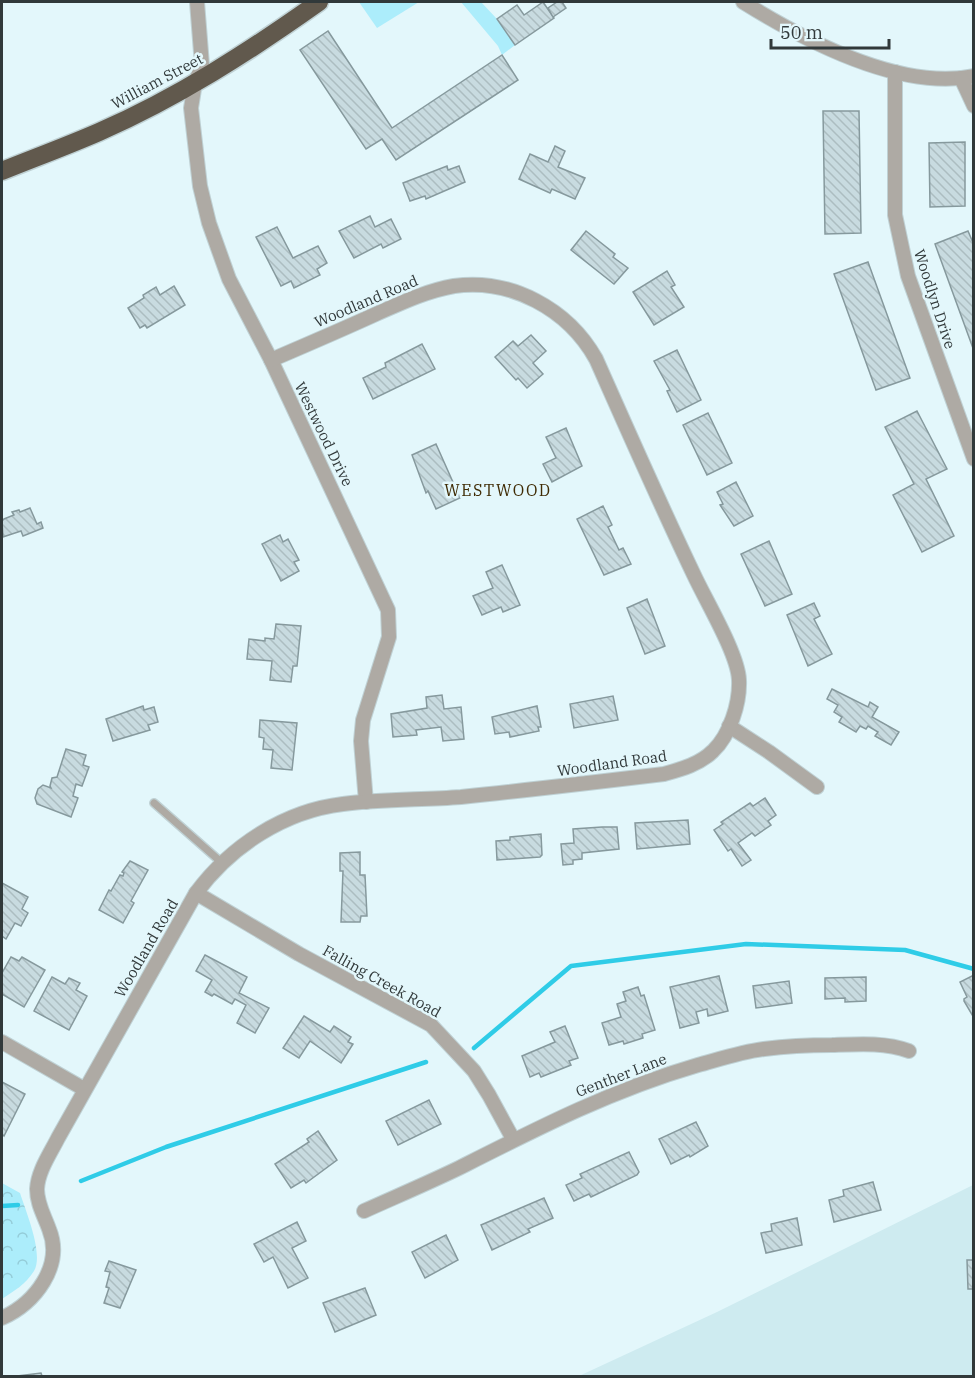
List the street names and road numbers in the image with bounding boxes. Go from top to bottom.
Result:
street label: William Street [108,49,206,113]
street label: Woodlyn Drive [910,247,960,351]
street label: Woodland Road [311,271,421,331]
street label: Westwood Drive [291,379,357,489]
street label: Woodland Road [556,746,668,780]
street label: Woodland Road [110,895,182,1001]
street label: Falling Creek Road [320,941,444,1021]
street label: Genther Lane [573,1049,669,1101]

